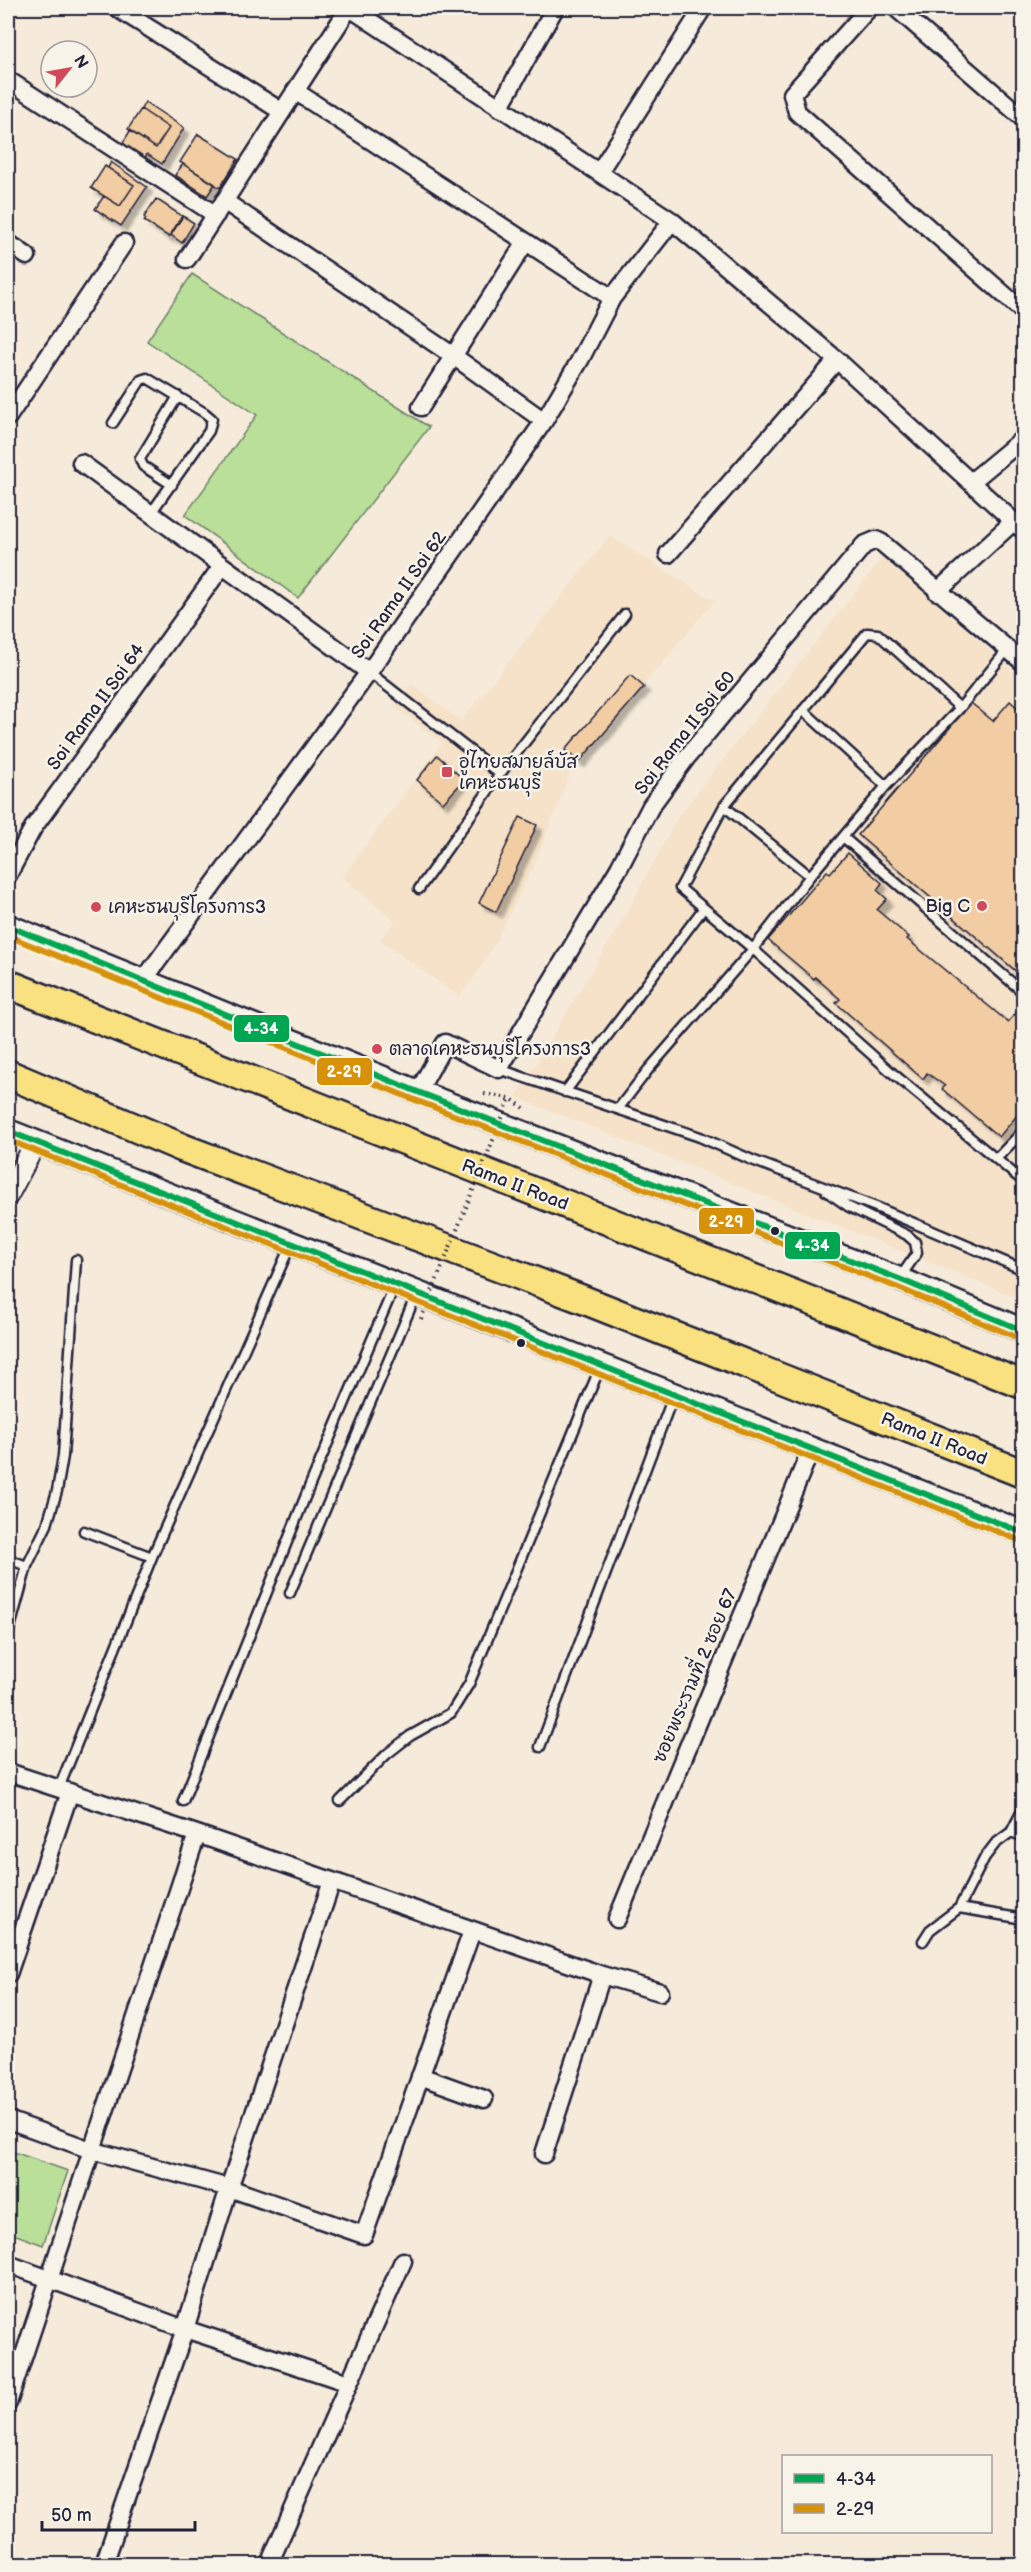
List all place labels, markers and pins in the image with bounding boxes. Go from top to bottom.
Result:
place label: อู่ไทยสมายล์บัส เคหะธนบุรี [459,749,579,797]
marker: อู่ไทยสมายล์บัส เคหะธนบุรี [440,765,454,779]
place label: เคหะธนบุรีโครงการ3 [108,894,266,921]
place label: Big C [925,896,970,917]
marker: Big C [975,899,989,913]
marker: เคหะธนบุรีโครงการ3 [89,900,103,914]
place label: ตลาดเคหะธนบุรีโครงการ3 [389,1036,591,1063]
marker: ตลาดเคหะธนบุรีโครงการ3 [370,1042,384,1056]
unlabelled marker [769,1225,781,1237]
unlabelled marker [515,1337,527,1349]

